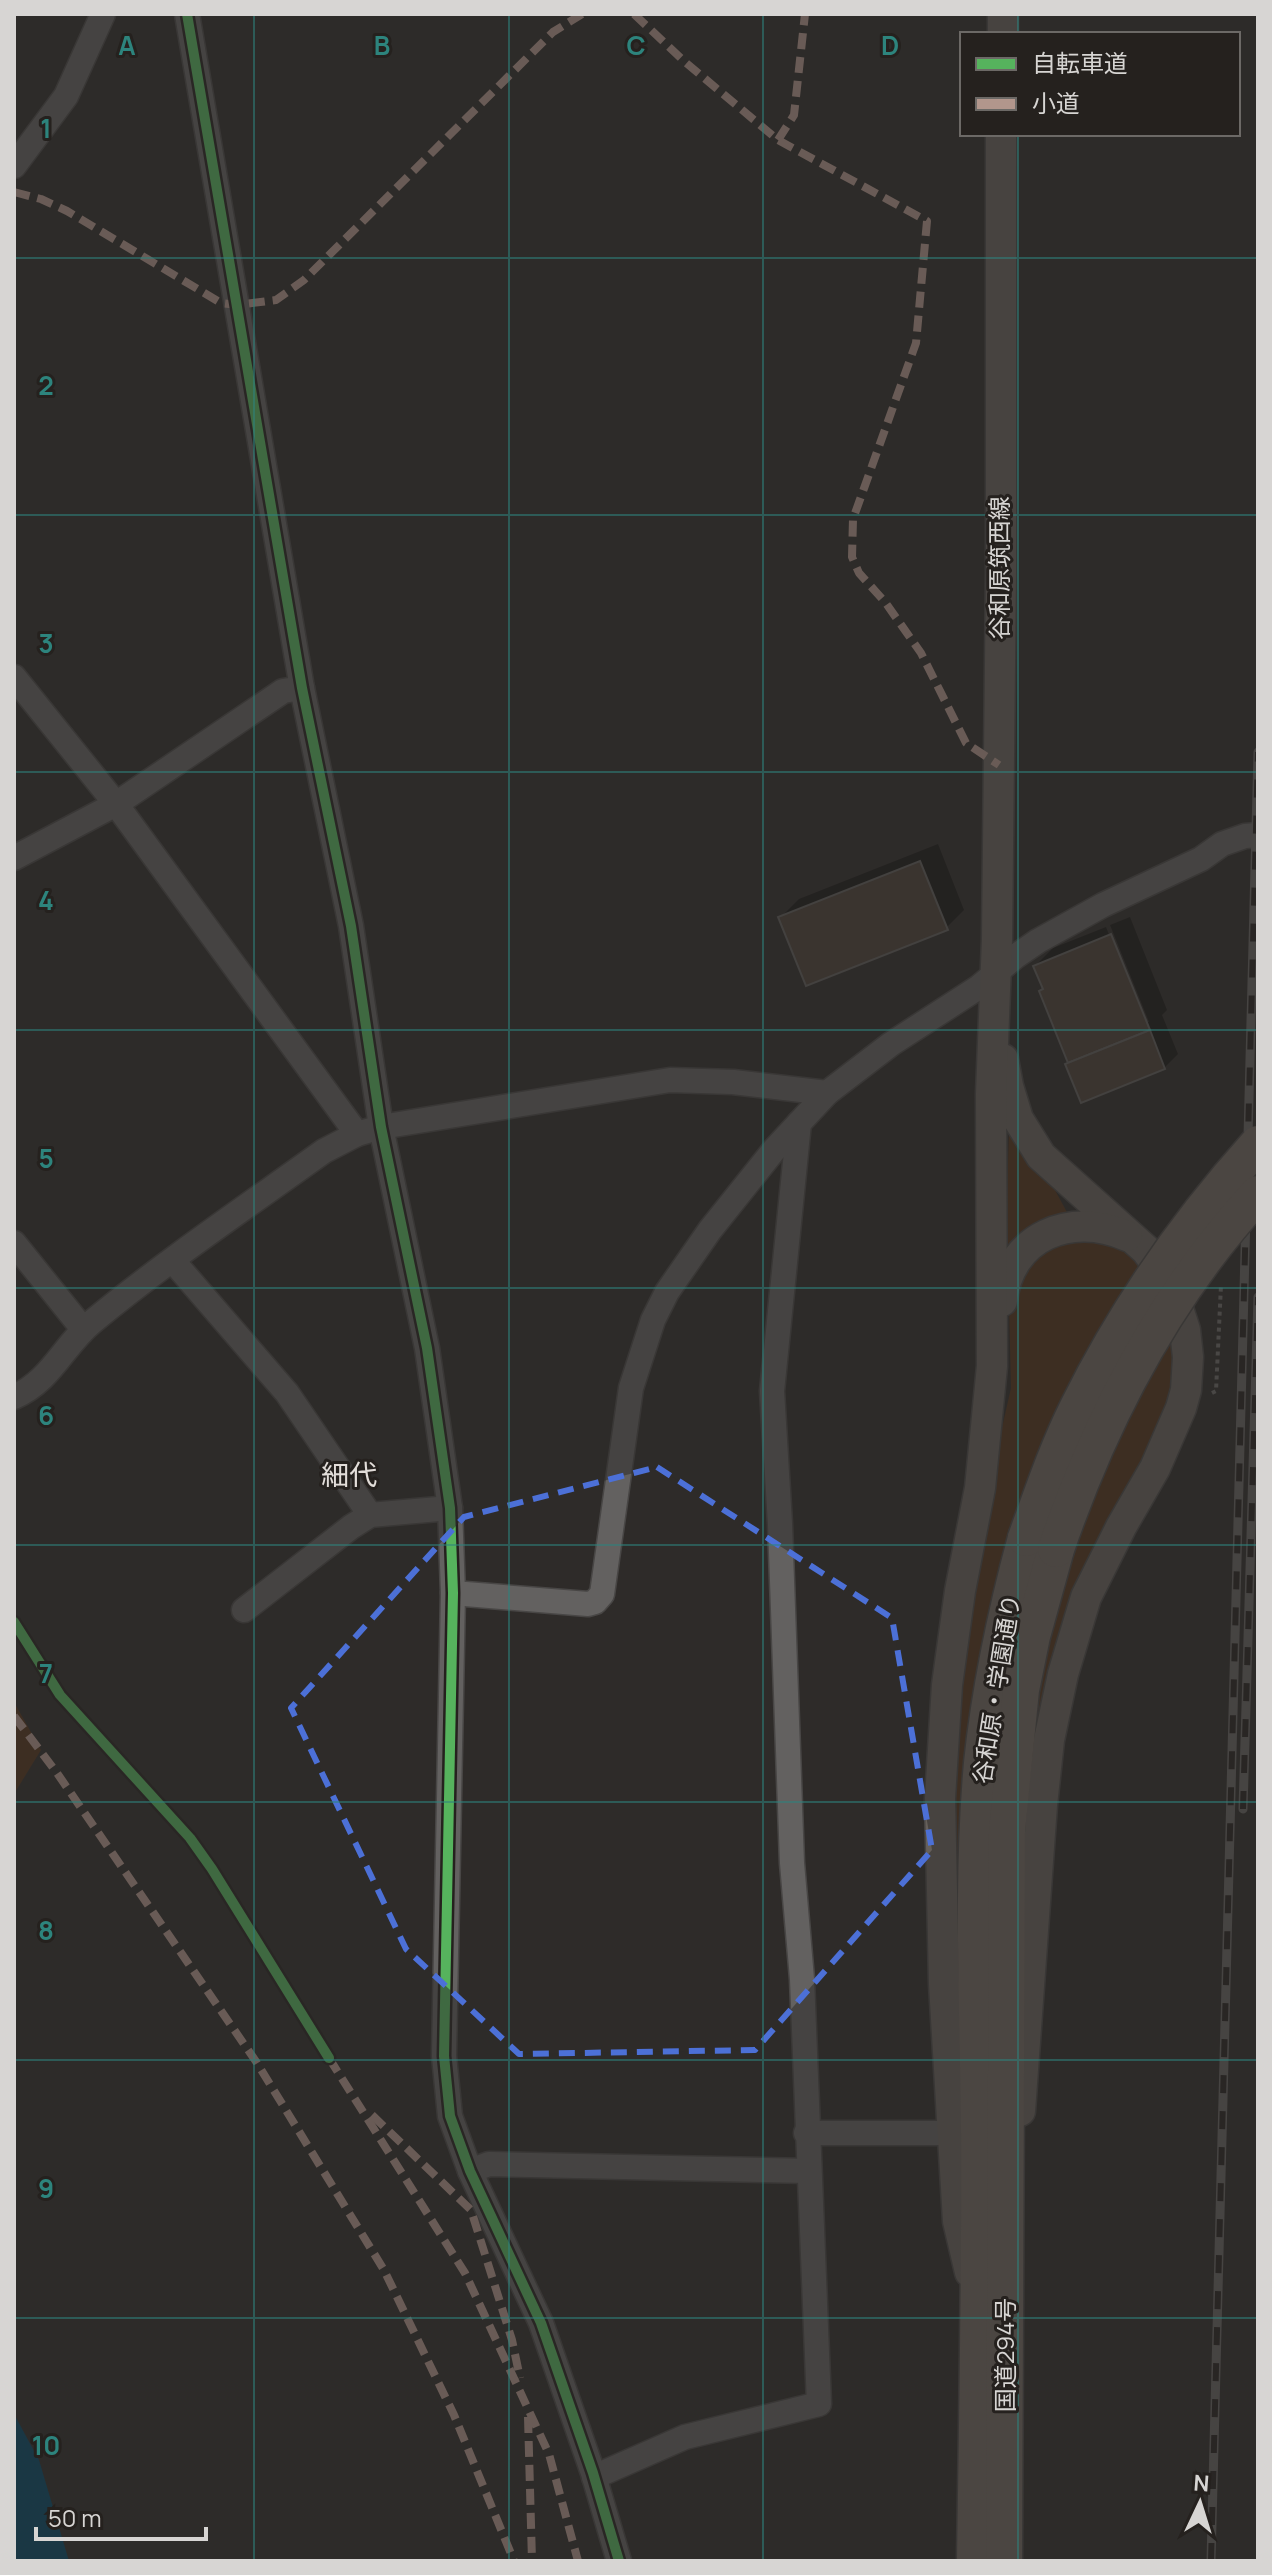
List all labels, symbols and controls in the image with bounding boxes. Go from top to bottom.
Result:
text: A [118,27,136,63]
text: B [374,27,390,63]
text: C [626,27,646,63]
text: D [881,27,899,63]
legend [960,32,1240,136]
text: 自転車道 [1032,46,1128,79]
text: 小道 [1032,86,1080,119]
text: 1 [40,110,52,146]
text: 2 [38,367,54,403]
street label: 谷和原筑西線 [982,496,1015,640]
text: 3 [38,625,54,661]
text: 4 [38,882,54,918]
text: 5 [38,1140,54,1176]
text: 6 [38,1397,54,1433]
district label: 細代 [321,1455,377,1493]
street label: 谷和原・学園通り [964,1591,1027,1786]
text: 7 [39,1655,53,1691]
text: 8 [38,1912,54,1948]
text: 9 [38,2170,54,2206]
street label: 国道294号 [988,2298,1021,2412]
text: 10 [32,2427,60,2463]
north arrow [1160,2463,1240,2543]
text: N [1192,2468,1210,2499]
scale bar [36,2491,206,2541]
text: 50 m [48,2501,102,2534]

